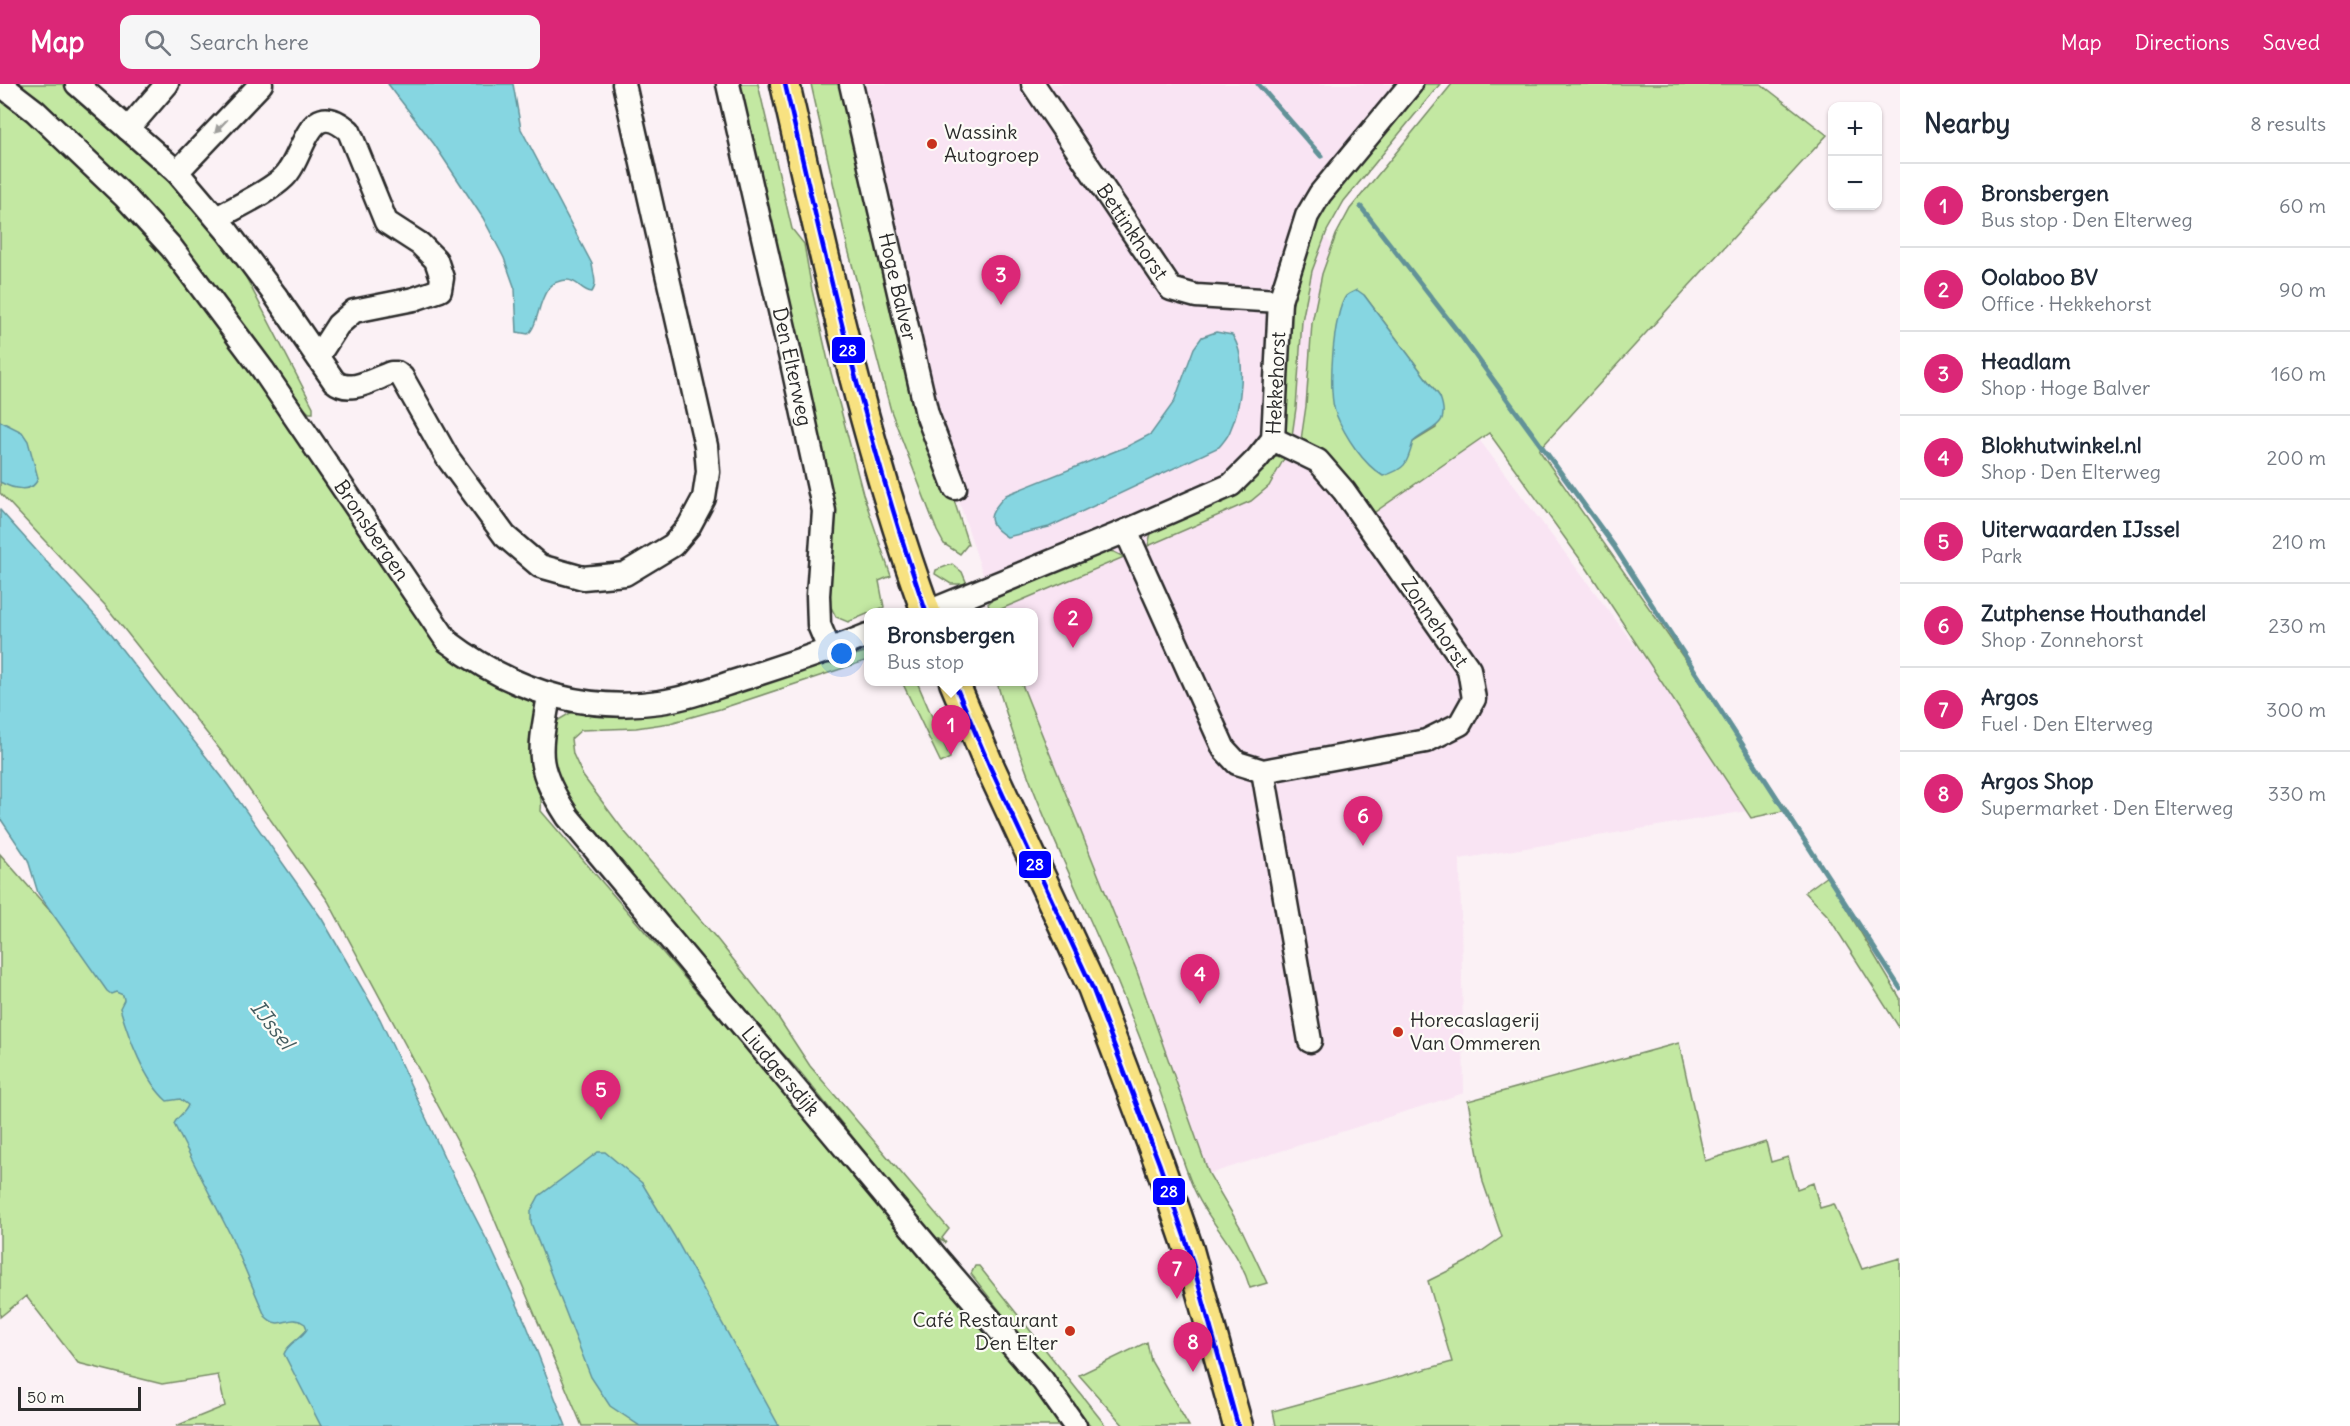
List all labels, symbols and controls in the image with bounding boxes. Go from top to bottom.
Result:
search box [120,15,540,69]
text: Map [30,24,84,60]
icon: search [141,26,174,59]
text: Search here [189,28,309,56]
text: Map [2061,29,2102,56]
text: Directions [2135,29,2229,56]
text: Saved [2262,29,2320,56]
map controls [1828,102,1882,210]
button: + [1828,102,1882,156]
text: Nearby [1924,107,2010,140]
text: 8 results [2250,111,2326,136]
one-way arrow [214,119,228,134]
place label: Wassink Autogroep [944,119,1039,167]
marker: Wassink Autogroep [925,137,939,151]
button: − [1828,156,1882,210]
street label: Bettinkhorst [1092,179,1174,284]
text: Bronsbergen [1981,179,2109,207]
text: 1 [1940,193,1947,218]
text: 60 m [2279,193,2326,218]
text: Bus stop · Den Elterweg [1981,207,2193,232]
street label: Hoge Balver [874,230,923,343]
pin: 3 [982,256,1020,305]
text: Oolaboo BV [1981,263,2098,291]
text: 2 [1938,277,1949,302]
text: 90 m [2279,277,2326,302]
text: Office · Hekkehorst [1981,291,2151,316]
street label: Den Elterweg [768,305,818,428]
street label: Hekkehorst [1260,331,1290,435]
line badge: 28 [831,336,866,364]
text: 28 [839,340,857,360]
text: Headlam [1981,347,2071,375]
text: 3 [1938,361,1949,386]
text: 160 m [2271,361,2326,386]
text: Shop · Hoge Balver [1981,375,2150,400]
text: Blokhutwinkel.nl [1981,431,2142,459]
text: 4 [1938,445,1949,470]
text: 200 m [2266,445,2326,470]
text: Shop · Den Elterweg [1981,459,2161,484]
street label: Bronsbergen [329,475,415,585]
text: Uiterwaarden IJssel [1981,515,2180,543]
text: 5 [1938,529,1949,554]
text: 210 m [2272,529,2326,554]
text: Park [1981,543,2022,568]
street label: Zonnehorst [1396,572,1475,672]
pin: 2 [1054,598,1092,648]
text: Zutphense Houthandel [1981,599,2206,627]
popup [864,608,1038,686]
text: 6 [1938,613,1949,638]
text: 230 m [2268,613,2326,638]
text: Bronsbergen [887,621,1015,649]
text: Shop · Zonnehorst [1981,627,2143,652]
your location [827,639,856,668]
text: Bus stop [887,649,964,674]
text: Argos [1981,683,2039,711]
text: 7 [1939,697,1948,722]
text: 300 m [2266,697,2326,722]
pin: 1 [932,706,970,755]
text: Fuel · Den Elterweg [1981,711,2153,736]
text: Argos Shop [1981,767,2094,795]
text: 8 [1938,781,1949,806]
text: 330 m [2268,781,2326,806]
text: Supermarket · Den Elterweg [1981,795,2233,820]
pin: 6 [1344,796,1382,846]
line badge: 28 [1018,850,1052,879]
text: 28 [1026,854,1044,874]
pin: 4 [1180,954,1220,1004]
water label: IJssel [245,995,302,1057]
place label: Horecaslagerij Van Ommeren [1410,1007,1541,1055]
street label: Liudgersdijk [736,1021,826,1121]
marker: Horecaslagerij Van Ommeren [1391,1025,1405,1039]
pin: 5 [582,1070,620,1120]
line badge: 28 [1152,1177,1186,1206]
text: 28 [1160,1181,1178,1201]
pin: 7 [1158,1250,1196,1299]
place label: Café Restaurant Den Elter [913,1307,1058,1355]
pin: 8 [1174,1322,1212,1372]
marker: Café Restaurant Den Elter [1063,1324,1077,1338]
scale bar [18,1384,141,1412]
text: 50 m [27,1387,65,1407]

